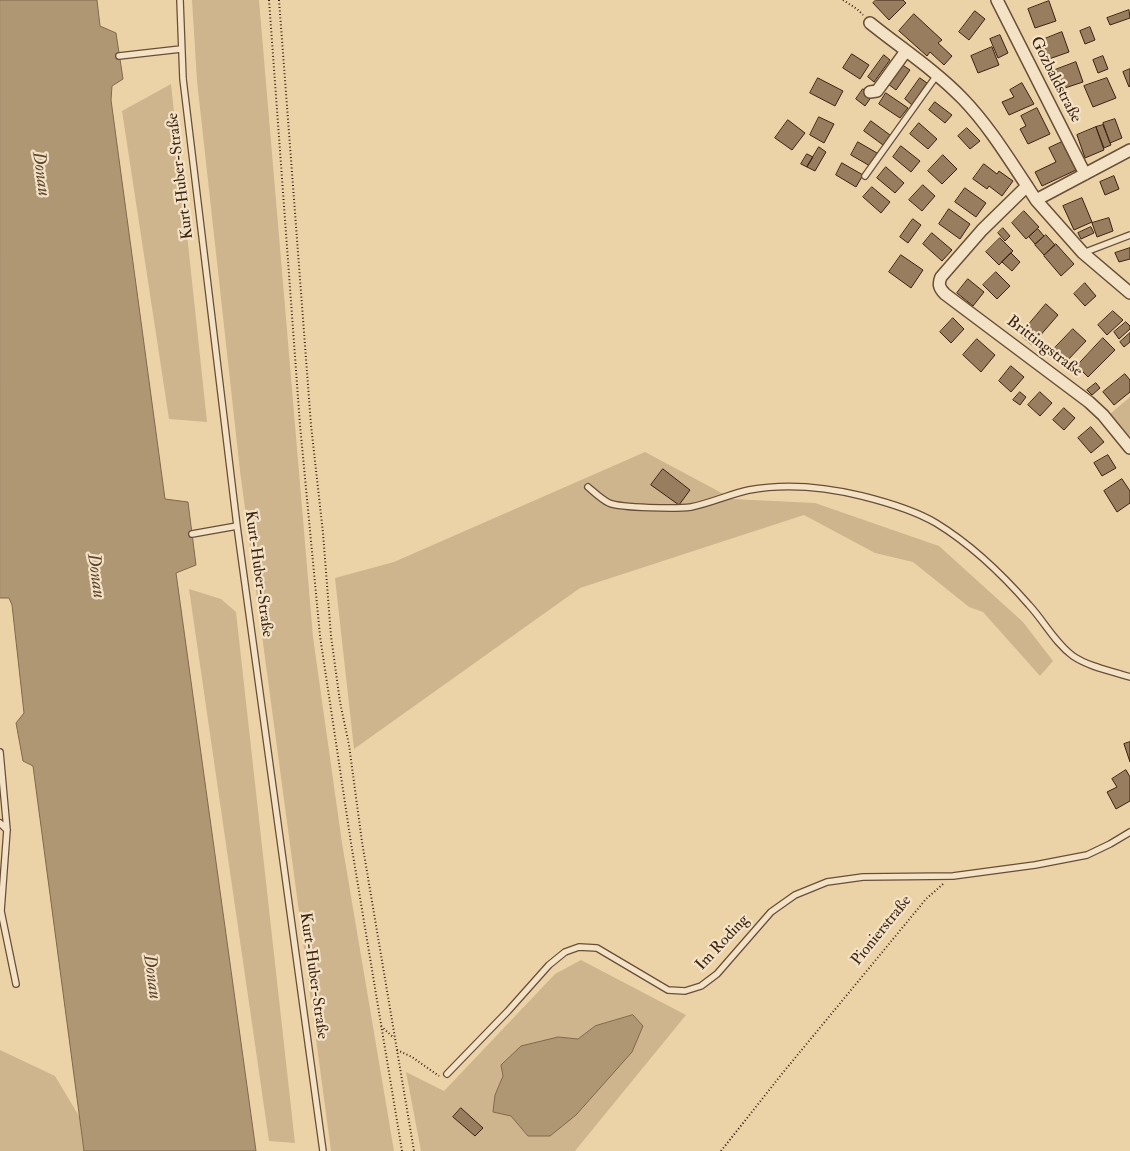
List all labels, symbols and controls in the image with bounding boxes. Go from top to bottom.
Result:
street label: Gozbaldstraße [1025,34,1085,126]
street label: Kurt-Huber-Straße [164,112,198,240]
water label: Donau [26,150,54,198]
street label: Brittingstraße [1002,312,1086,382]
street label: Kurt-Huber-Straße [240,510,276,638]
water label: Donau [81,552,109,600]
street label: Pionierstraße [848,892,916,970]
street label: Im Roding [692,911,754,975]
street label: Kurt-Huber-Straße [295,912,331,1040]
water label: Donau [137,953,165,1001]

